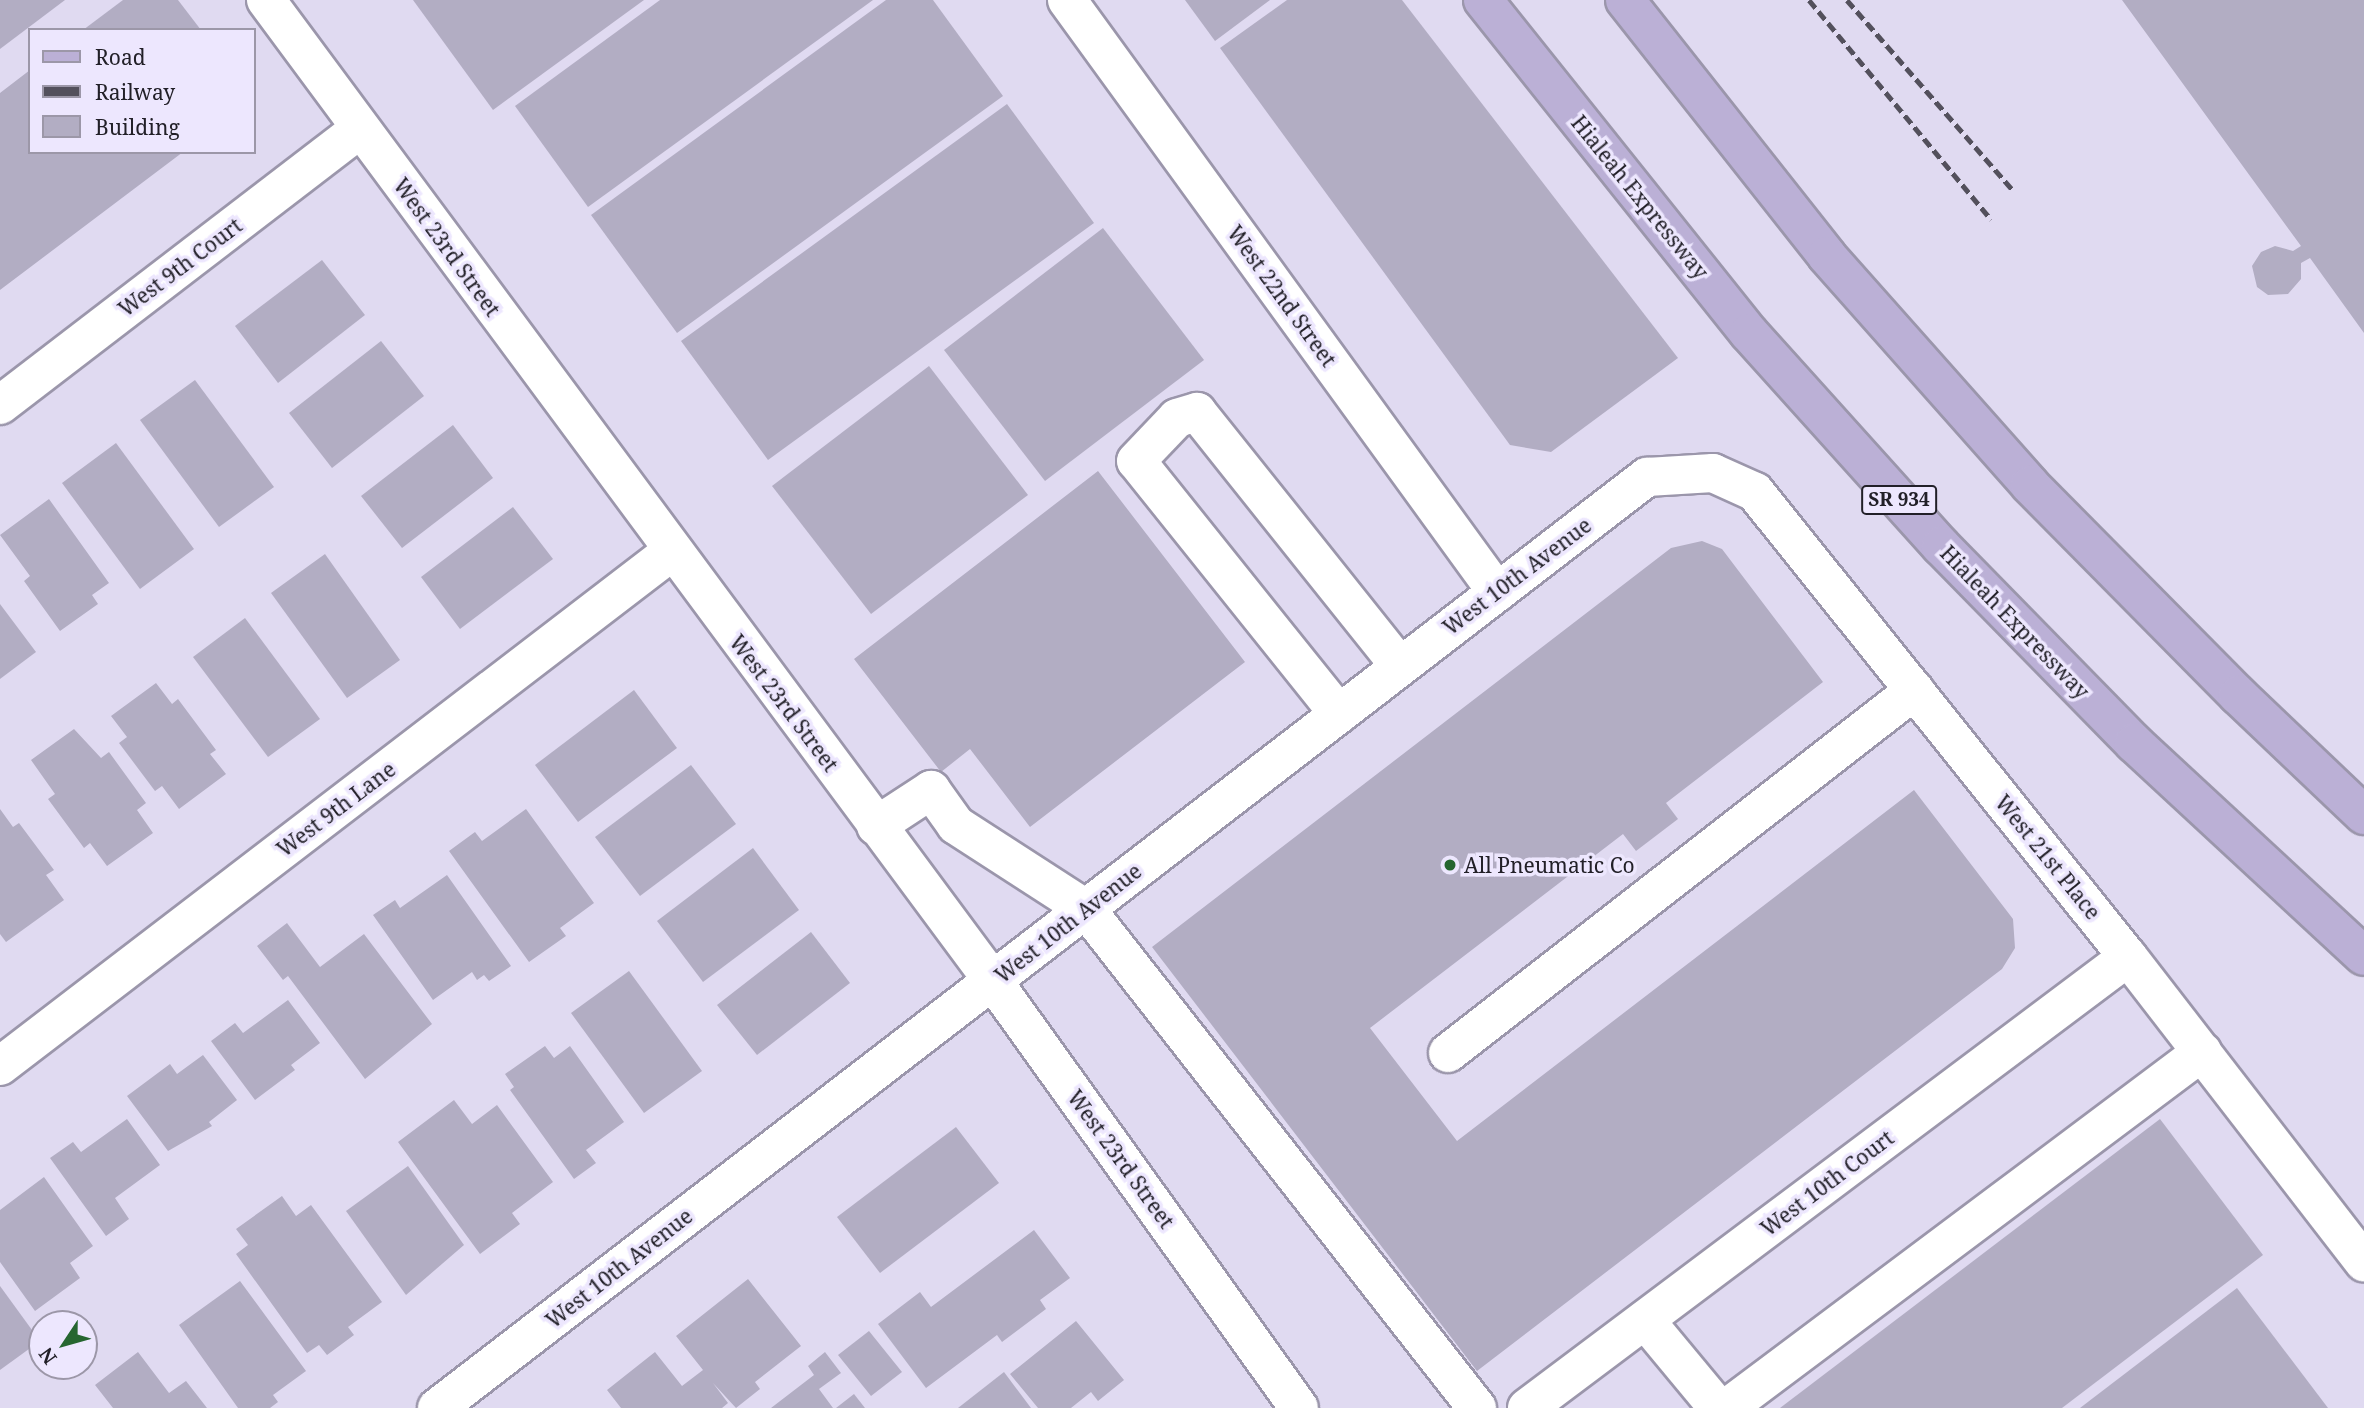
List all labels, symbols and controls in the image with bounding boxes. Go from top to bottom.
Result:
legend [28,28,256,154]
text: Road [95,43,146,71]
text: Railway [95,78,175,106]
street label: Hialeah Expressway [1566,110,1714,284]
text: Building [95,113,180,141]
street label: West 23rd Street [388,173,506,321]
street label: West 9th Court [113,212,247,322]
street label: West 22nd Street [1222,221,1342,371]
road number: SR 934 [1860,485,1938,516]
street label: West 10th Avenue [1438,512,1596,640]
street label: Hialeah Expressway [1935,540,2095,704]
street label: West 23rd Street [724,630,844,776]
street label: West 9th Lane [272,756,400,862]
street label: West 21st Place [1990,790,2106,924]
place label: All Pneumatic Co [1464,852,1635,878]
marker: All Pneumatic Co [1442,857,1458,873]
street label: West 10th Avenue [990,858,1146,988]
street label: West 23rd Street [1062,1085,1180,1233]
street label: West 10th Court [1756,1125,1898,1241]
street label: West 10th Avenue [541,1203,697,1333]
north arrow [28,1310,98,1380]
text: N [33,1342,63,1370]

